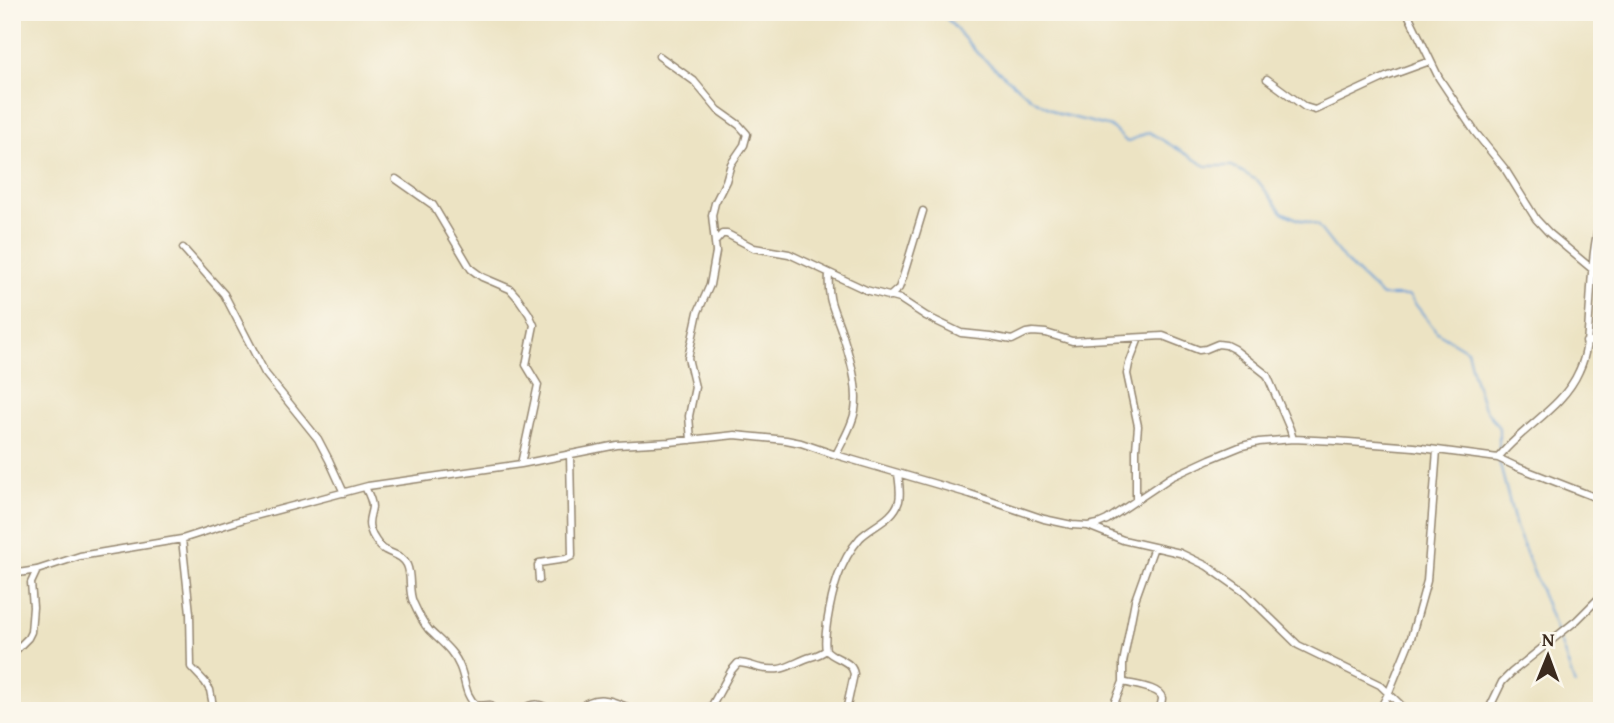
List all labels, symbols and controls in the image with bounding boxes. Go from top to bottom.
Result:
north arrow [1512,622,1582,692]
text: N [1542,625,1555,653]

